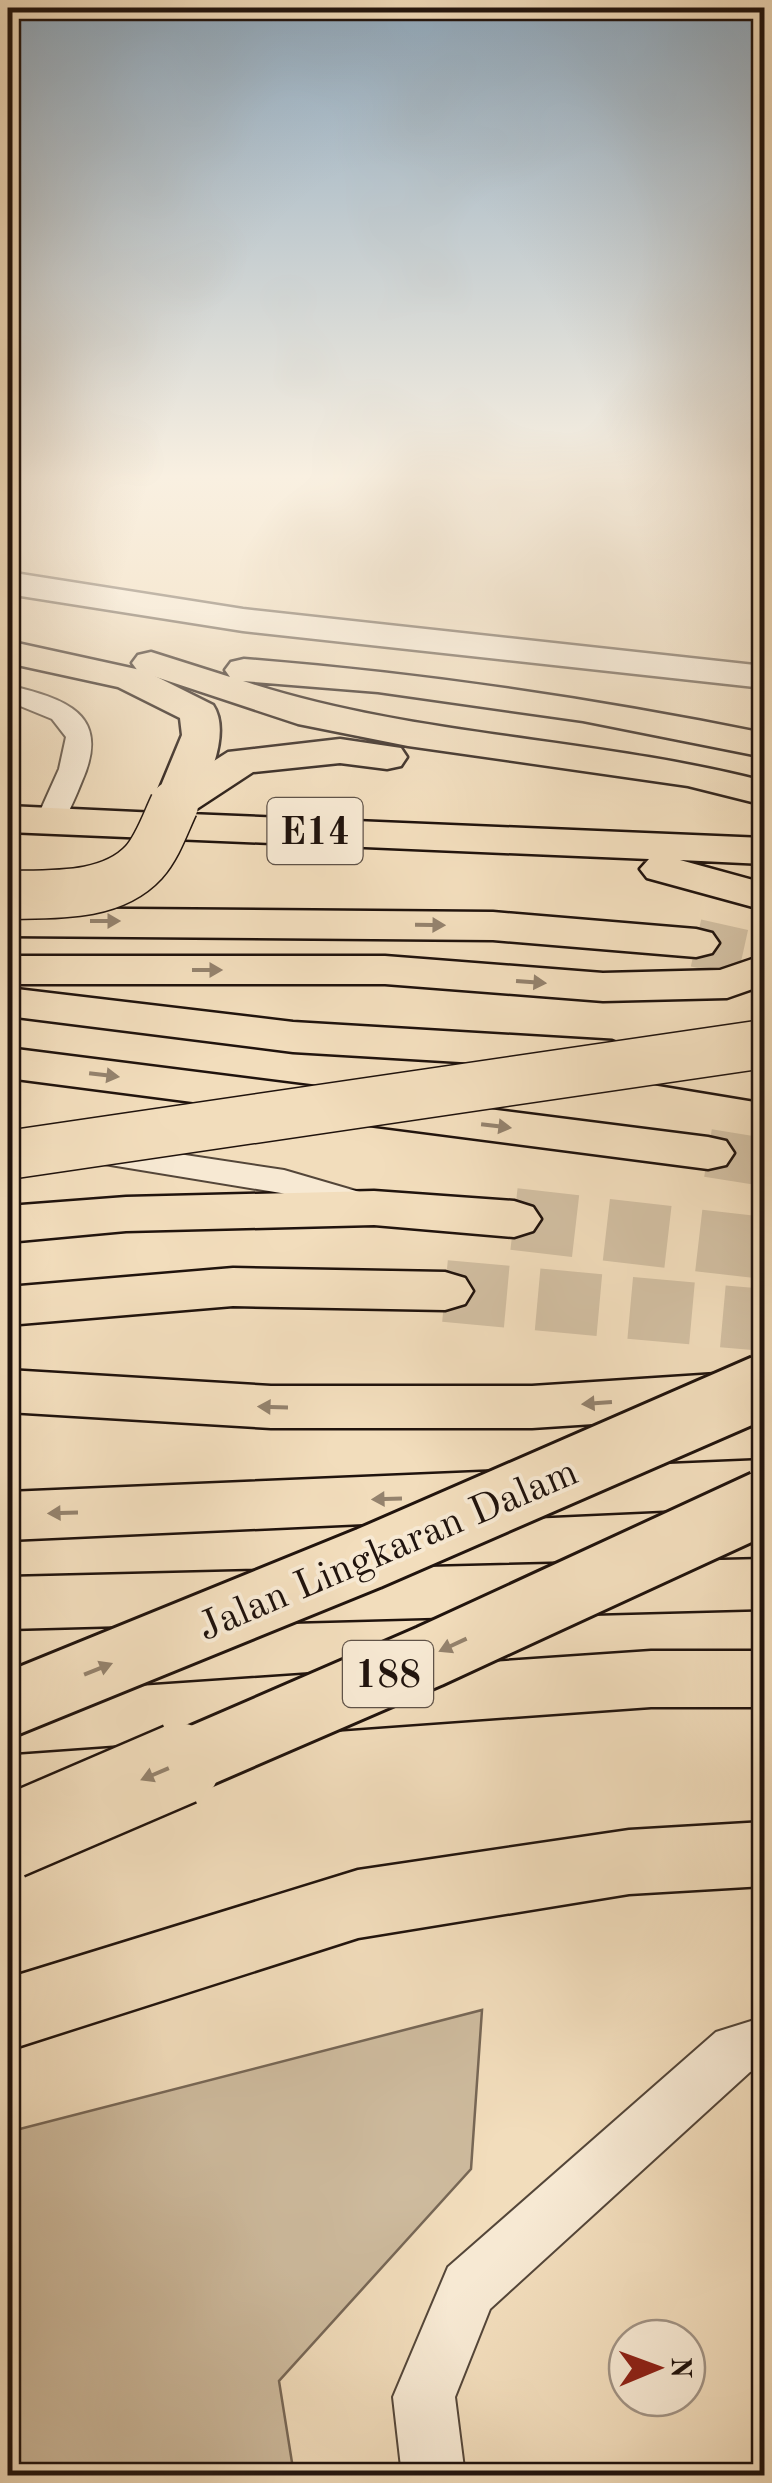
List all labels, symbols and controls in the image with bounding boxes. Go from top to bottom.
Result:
road number: E14 [268,798,362,864]
one-way arrow [89,913,121,929]
one-way arrow [414,917,446,933]
one-way arrow [191,962,223,978]
one-way arrow [516,974,548,990]
one-way arrow [89,1067,121,1083]
one-way arrow [481,1118,512,1134]
one-way arrow [581,1395,613,1411]
one-way arrow [256,1398,288,1414]
street label: Jalan Lingkaran Dalam [193,1453,584,1650]
one-way arrow [371,1492,403,1508]
one-way arrow [46,1506,78,1522]
one-way arrow [438,1637,467,1654]
road number: 188 [343,1641,433,1707]
one-way arrow [83,1660,113,1676]
one-way arrow [140,1766,170,1782]
north arrow [607,2318,707,2418]
text: N [665,2357,693,2379]

